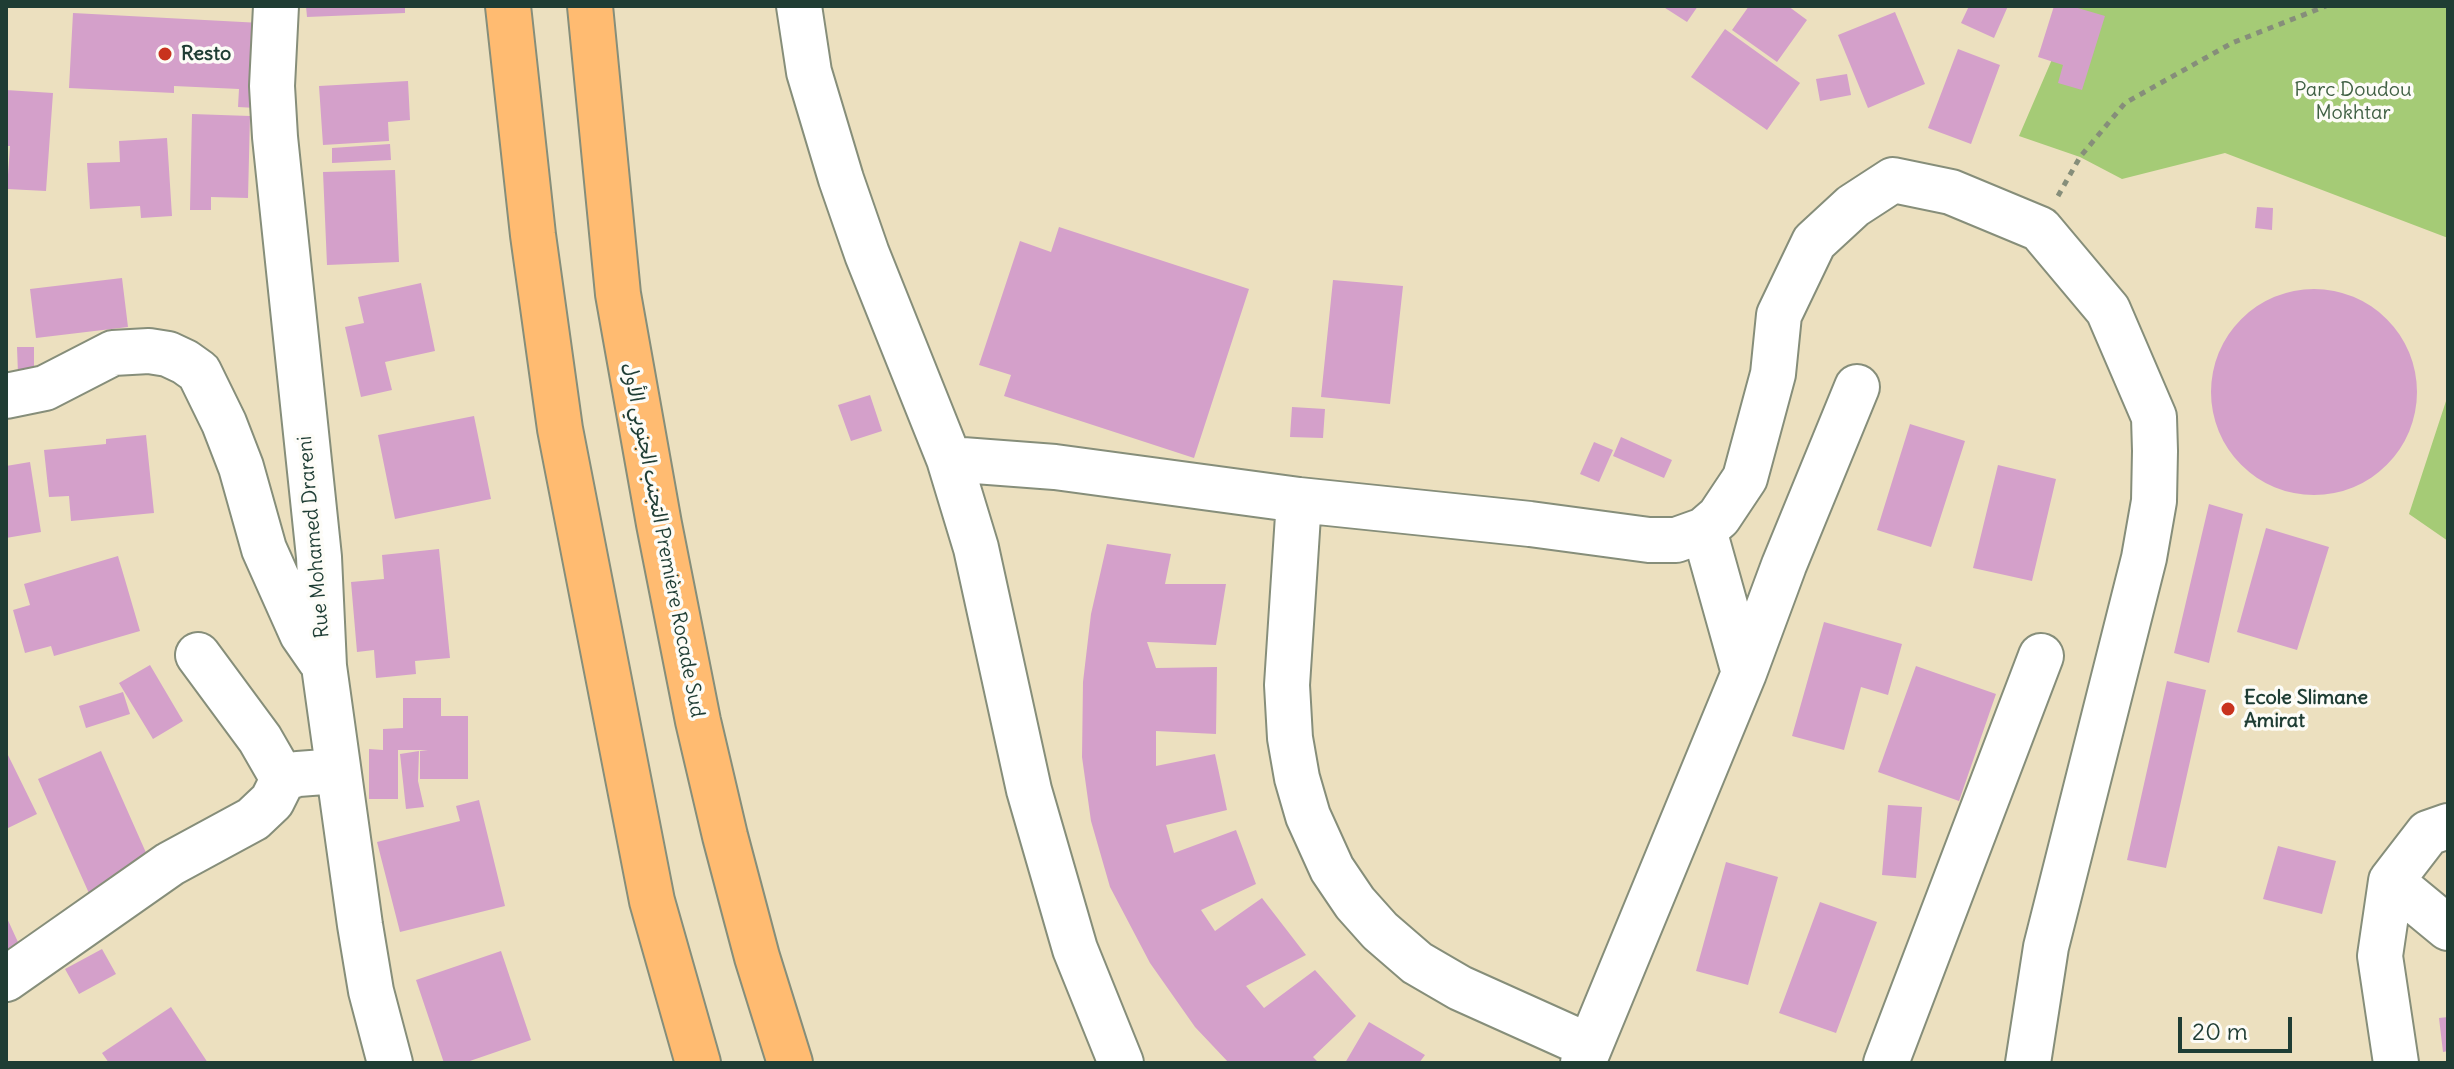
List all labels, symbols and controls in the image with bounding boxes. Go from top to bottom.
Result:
place label: Resto [181,42,231,66]
marker: Resto [156,45,174,63]
park label: Parc Doudou Mokhtar [2294,78,2412,125]
street label: التجنب الجنوبي الأول Première Rocade Sud [617,361,709,719]
street label: Rue Mohamed Drareni [293,435,335,639]
place label: Ecole Slimane Amirat [2244,686,2368,733]
marker: Ecole Slimane Amirat [2219,700,2237,718]
scale bar [2182,1001,2296,1051]
text: 20 m [2192,1016,2248,1046]

